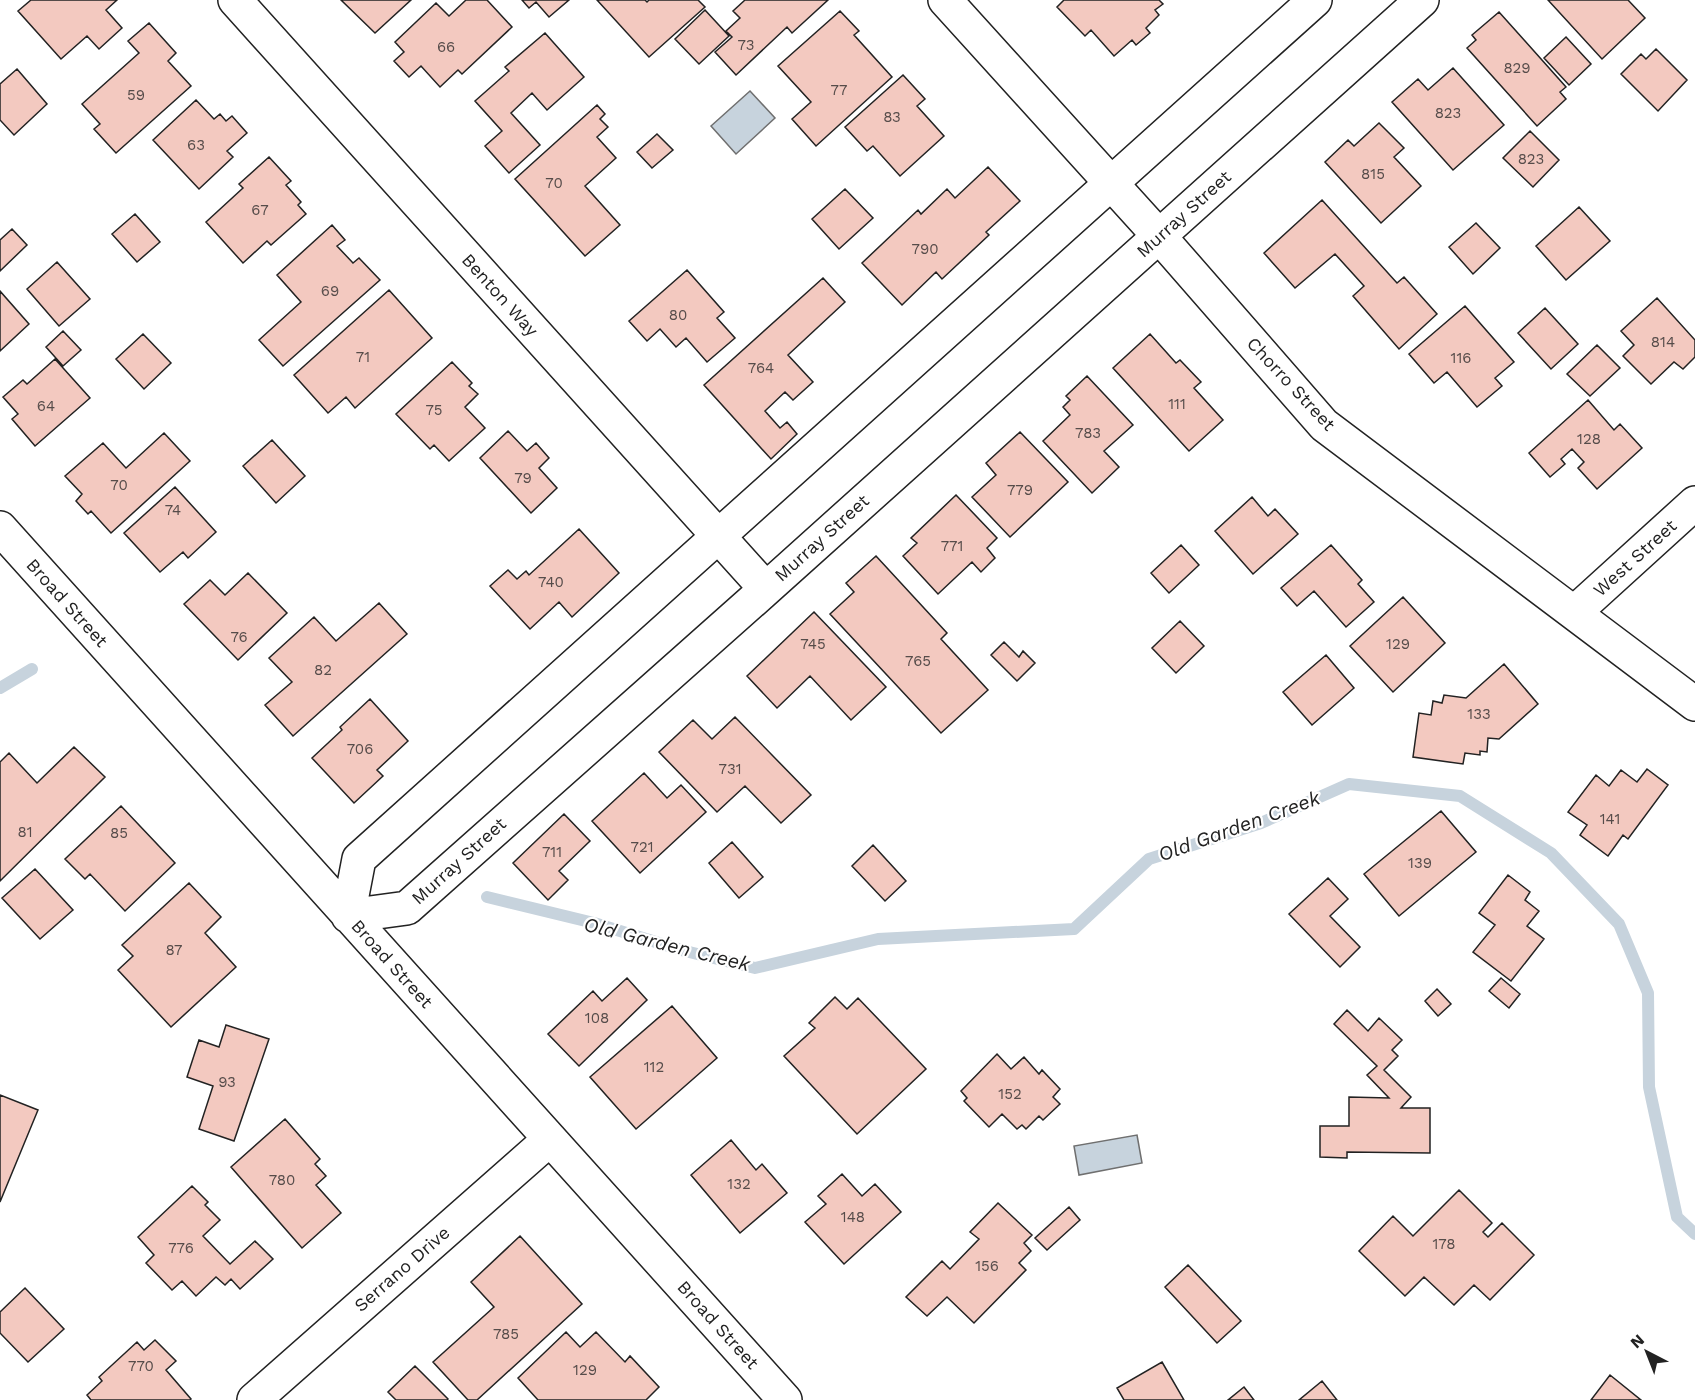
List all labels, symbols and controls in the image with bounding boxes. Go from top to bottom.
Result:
house number: 73 [737,36,755,54]
house number: 66 [437,38,455,56]
house number: 829 [1503,59,1531,77]
house number: 77 [831,81,847,99]
house number: 59 [127,86,145,104]
house number: 823 [1435,104,1461,122]
house number: 83 [883,108,901,126]
house number: 63 [187,136,205,154]
house number: 823 [1518,150,1544,168]
house number: 815 [1361,165,1385,183]
street label: Murray Street [1132,166,1235,261]
house number: 70 [545,174,563,192]
house number: 67 [251,201,269,219]
house number: 790 [911,240,939,258]
street label: Benton Way [458,249,543,341]
house number: 69 [321,282,339,300]
house number: 80 [669,306,687,324]
street label: Chorro Street [1243,333,1340,435]
house number: 814 [1651,333,1675,351]
house number: 71 [356,348,370,366]
house number: 116 [1451,349,1471,367]
house number: 764 [748,359,774,377]
house number: 111 [1168,395,1186,413]
house number: 64 [37,397,55,415]
house number: 75 [425,401,443,419]
house number: 783 [1075,424,1101,442]
house number: 128 [1577,430,1601,448]
house number: 79 [514,469,532,487]
house number: 70 [110,476,128,494]
house number: 779 [1007,481,1033,499]
street label: Murray Street [770,490,873,585]
house number: 74 [165,501,181,519]
street label: West Street [1589,515,1681,600]
house number: 771 [941,537,963,555]
street label: Broad Street [22,554,113,651]
house number: 740 [538,573,564,591]
house number: 76 [230,628,248,646]
house number: 745 [800,635,826,653]
house number: 129 [1386,635,1410,653]
house number: 765 [905,652,931,670]
house number: 82 [314,661,332,679]
house number: 133 [1467,705,1491,723]
house number: 706 [347,740,373,758]
house number: 731 [718,760,742,778]
water label: Old Garden Creek [1155,785,1324,866]
house number: 141 [1600,810,1620,828]
street label: Murray Street [407,813,510,908]
house number: 81 [17,823,33,841]
house number: 85 [110,824,128,842]
house number: 721 [630,838,654,856]
house number: 711 [542,843,562,861]
house number: 139 [1408,854,1432,872]
water label: Old Garden Creek [581,912,754,977]
street label: Broad Street [347,915,438,1012]
house number: 87 [165,941,183,959]
house number: 108 [585,1009,609,1027]
house number: 112 [644,1058,664,1076]
house number: 93 [218,1073,236,1091]
house number: 152 [998,1085,1022,1103]
house number: 780 [269,1171,295,1189]
house number: 132 [727,1175,751,1193]
house number: 148 [841,1208,865,1226]
street label: Serrano Drive [350,1222,454,1316]
house number: 178 [1432,1235,1456,1253]
house number: 776 [168,1239,194,1257]
house number: 156 [975,1257,999,1275]
street label: Broad Street [673,1276,764,1373]
north arrow [1617,1322,1677,1382]
house number: 785 [493,1325,519,1343]
text: N [1627,1330,1648,1352]
house number: 770 [128,1357,154,1375]
house number: 129 [573,1361,597,1379]

